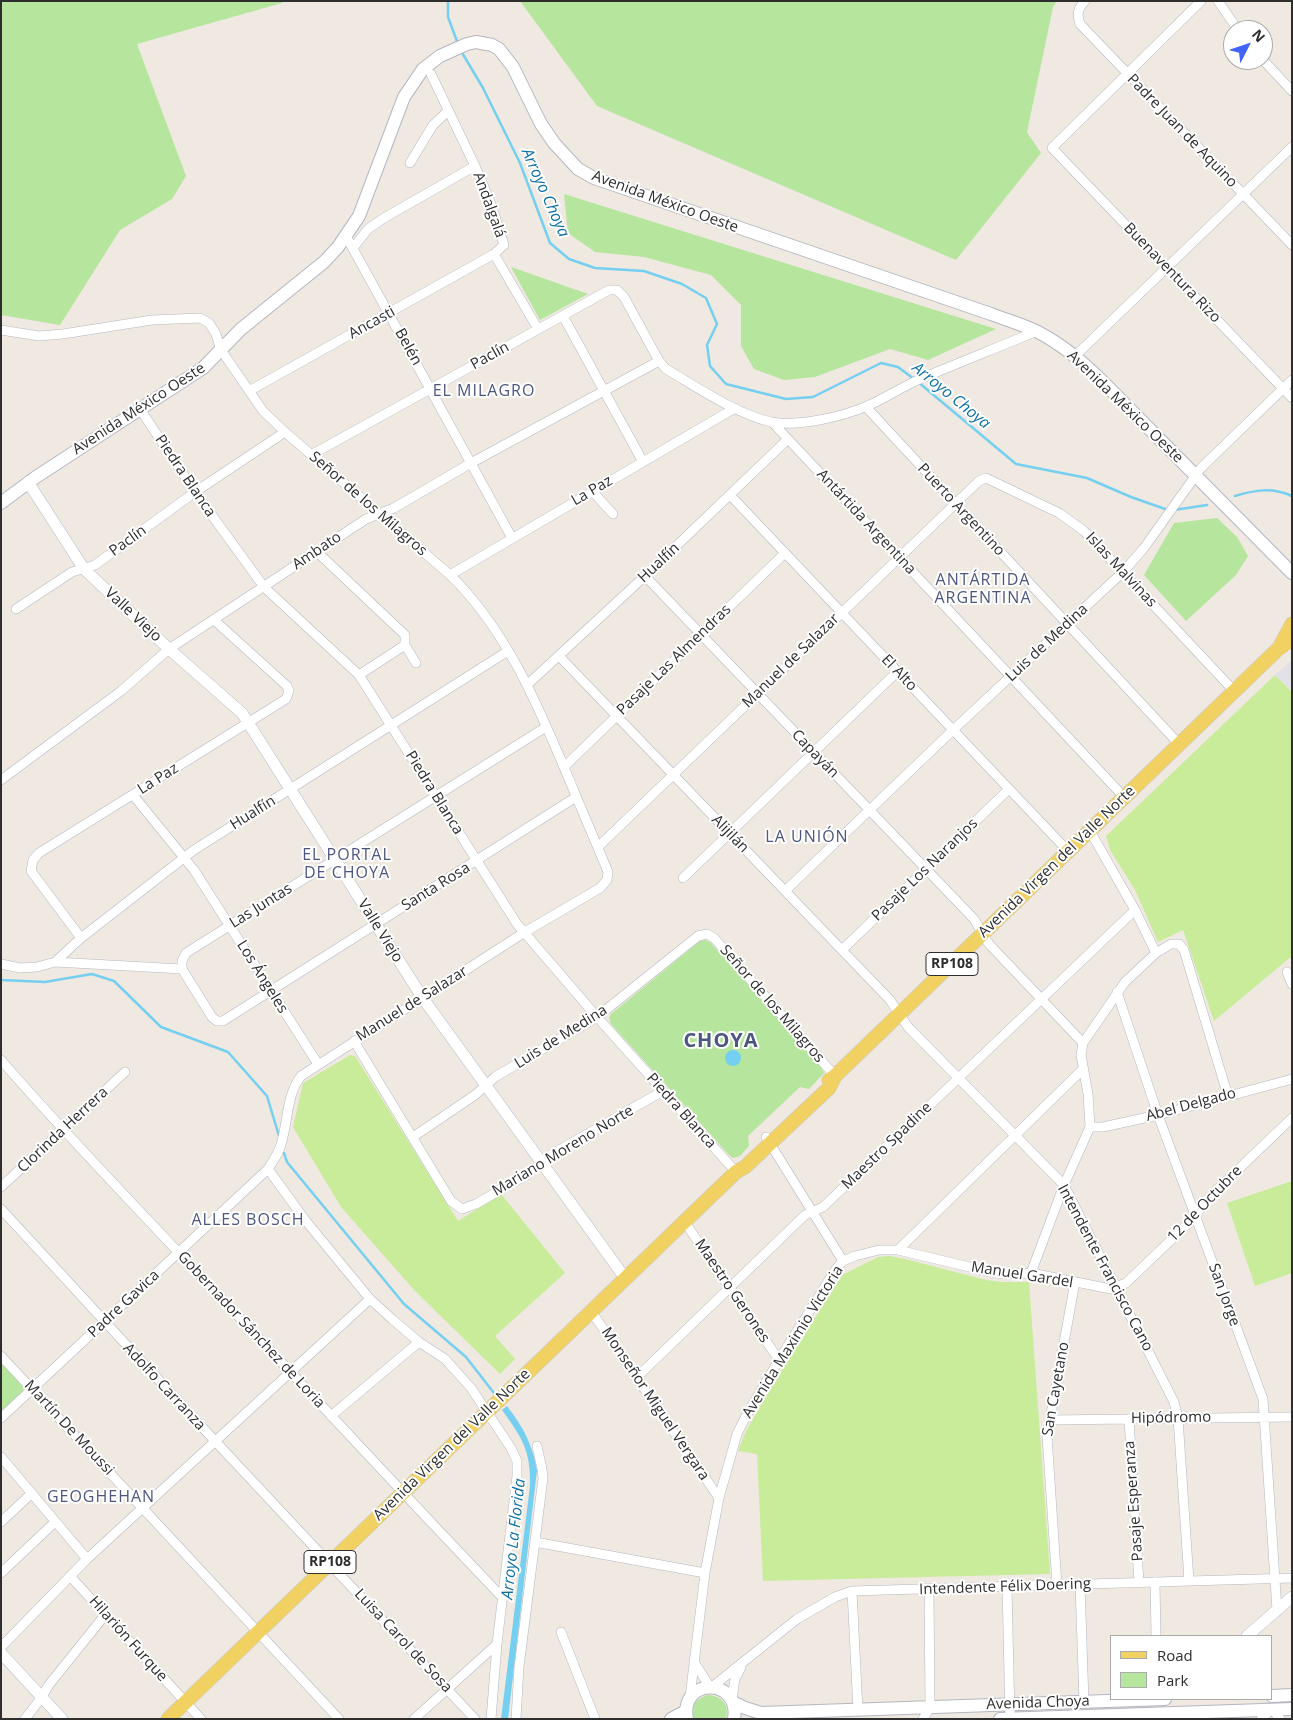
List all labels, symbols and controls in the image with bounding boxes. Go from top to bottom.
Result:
north arrow [1223,20,1273,70]
text: N [1248,25,1270,46]
street label: Padre Juan de Aquino [1123,70,1241,192]
water label: Arroyo Choya [517,146,573,240]
street label: Avenida México Oeste [589,167,741,237]
street label: Andalgalá [469,170,509,240]
street label: Buenaventura Rizo [1120,219,1224,327]
street label: Ancasti [346,303,398,343]
street label: Belén [391,325,425,369]
street label: Paclín [468,338,512,374]
street label: Avenida México Oeste [1063,347,1187,467]
street label: Avenida México Oeste [69,359,209,459]
water label: Arroyo Choya [908,359,994,433]
district label: EL MILAGRO [431,381,537,401]
street label: Piedra Blanca [151,431,219,521]
street label: Señor de los Milagros [305,448,431,560]
street label: Puerto Argentino [914,460,1008,560]
street label: Antártida Argentina [813,466,919,578]
street label: La Paz [568,472,616,510]
street label: Paclín [106,522,150,560]
street label: Ambato [289,528,345,574]
street label: Islas Malvinas [1082,529,1160,611]
street label: Hualfín [634,539,684,587]
district label: ANTÁRTIDA ARGENTINA [933,570,1033,608]
street label: Valle Viejo [101,584,165,646]
street label: Luis de Medina [1002,600,1092,686]
street label: Pasaje Las Almendras [613,601,735,719]
street label: Manuel de Salazar [739,610,843,712]
street label: El Alto [877,651,921,695]
street label: Capayán [788,726,842,782]
street label: Piedra Blanca [401,748,467,838]
street label: La Paz [134,760,182,798]
street label: Avenida Virgen del Valle Norte [975,782,1139,942]
street label: Hualfín [227,792,279,834]
street label: Alijilán [708,811,752,857]
street label: Pasaje Los Naranjos [868,815,982,925]
district label: LA UNIÓN [764,827,850,847]
district label: EL PORTAL DE CHOYA [301,845,393,883]
street label: Santa Rosa [399,859,473,915]
street label: Las Juntas [226,880,296,932]
street label: Valle Viejo [354,896,406,966]
street label: Los Ángeles [233,937,291,1017]
street label: Señor de los Milagros [716,941,828,1067]
road number: RP108 [926,952,978,976]
street label: Manuel de Salazar [353,962,471,1046]
street label: Luis de Medina [511,1001,611,1073]
district label: CHOYA [683,1029,759,1053]
street label: Piedra Blanca [642,1070,720,1152]
street label: Clorinda Herrera [14,1083,112,1177]
street label: Abel Delgado [1144,1084,1238,1126]
street label: Maestro Spadine [838,1099,936,1193]
street label: Mariano Moreno Norte [489,1102,637,1200]
street label: 12 de Octubre [1164,1162,1246,1246]
street label: Intendente Francisco Cano [1053,1181,1157,1355]
district label: ALLES BOSCH [190,1210,306,1230]
street label: Maestro Gerones [691,1236,773,1346]
street label: Gobernador Sánchez de Loria [174,1248,328,1412]
street label: Manuel Gardel [970,1258,1074,1292]
street label: San Jorge [1204,1261,1244,1329]
street label: Avenida Maximio Victoria [739,1262,847,1422]
street label: Padre Gavica [85,1266,163,1342]
street label: Monseñor Miguel Vergara [597,1324,713,1484]
street label: Adolfo Carranza [119,1340,209,1434]
street label: San Cayetano [1039,1341,1073,1437]
street label: Avenida Virgen del Valle Norte [370,1365,534,1525]
street label: Martín De Moussi [20,1377,118,1479]
street label: Hipódromo [1131,1408,1211,1428]
street label: Pasaje Esperanza [1121,1440,1147,1562]
water label: Arroyo La Florida [498,1478,530,1600]
district label: GEOGHEHAN [46,1487,156,1507]
road number: RP108 [304,1550,356,1574]
street label: Intendente Félix Doering [919,1575,1091,1599]
street label: Luisa Carol de Sosa [350,1585,456,1697]
street label: Hilarión Furque [85,1593,171,1685]
legend [1110,1635,1273,1700]
text: Road [1157,1645,1193,1665]
text: Park [1157,1670,1188,1690]
street label: Avenida Choya [986,1692,1090,1714]

